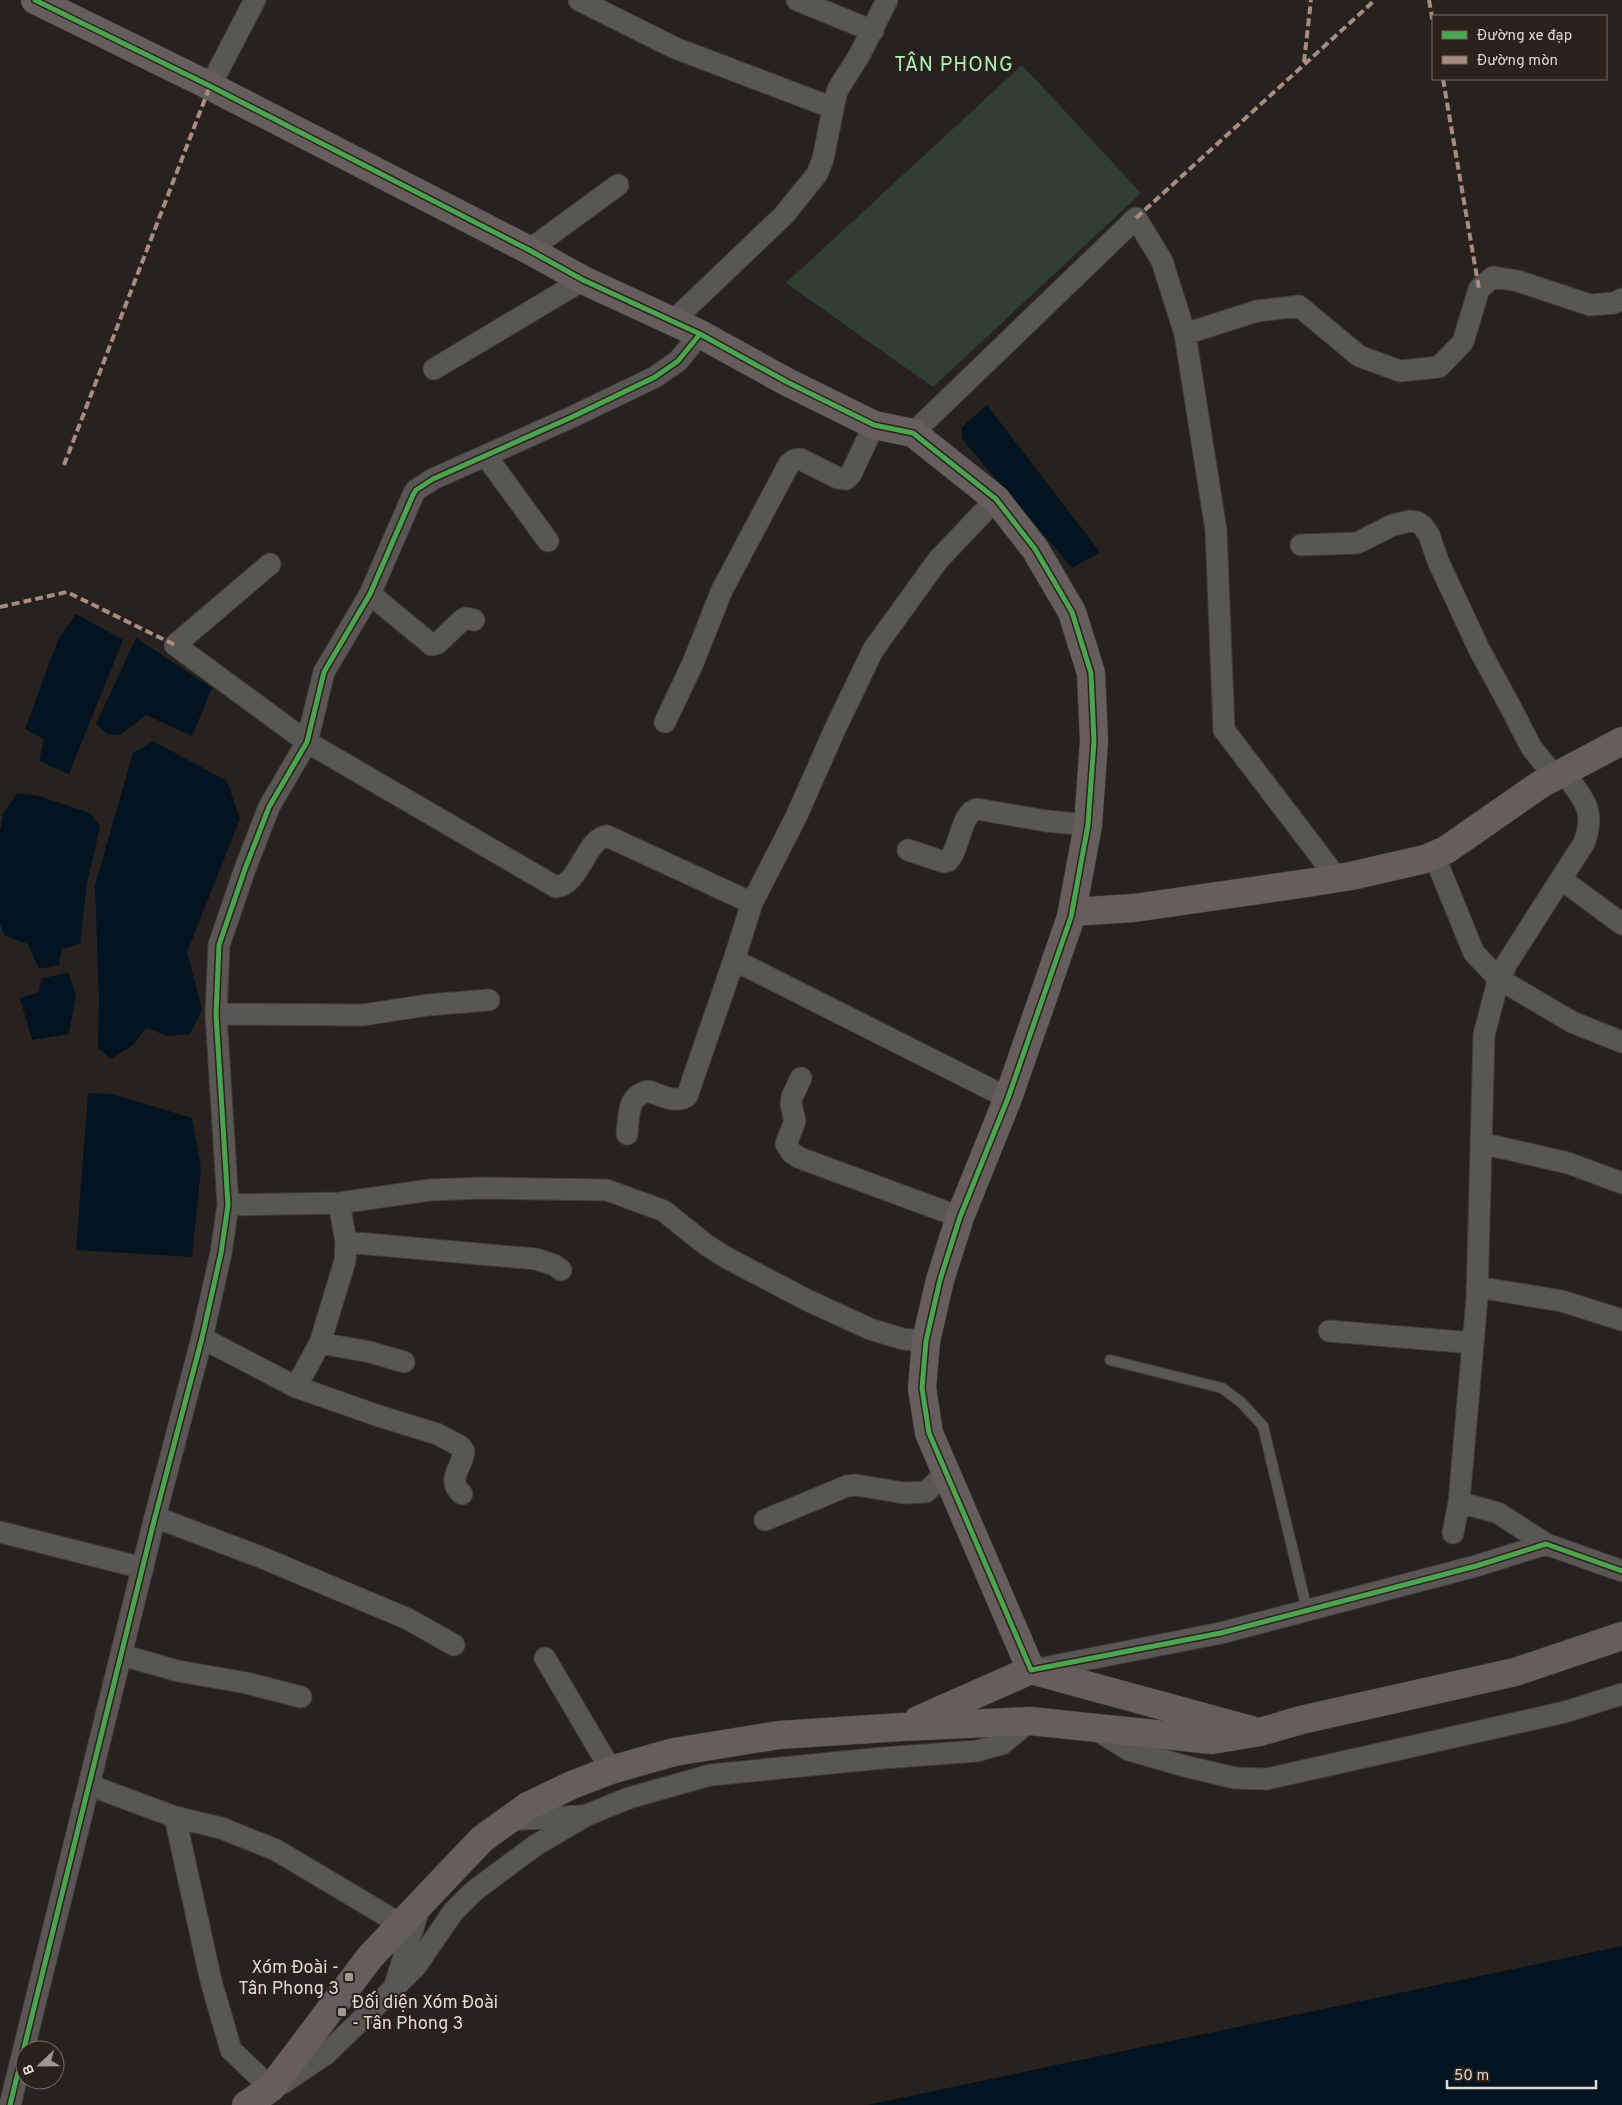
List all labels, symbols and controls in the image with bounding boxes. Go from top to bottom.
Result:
legend [1432,15,1607,80]
text: Đường xe đạp [1477,27,1572,46]
district label: TÂN PHONG [894,51,1014,79]
text: Đường mòn [1477,52,1558,71]
place label: Xóm Đoài - Tân Phong 3 [238,1957,339,2001]
marker: Xóm Đoài - Tân Phong 3 [343,1971,355,1983]
place label: Đối diện Xóm Đoài - Tân Phong 3 [352,1991,498,2036]
marker: Đối diện Xóm Đoài - Tân Phong 3 [336,2006,348,2018]
north arrow [15,2040,65,2090]
scale bar [1447,2058,1596,2090]
text: B [20,2062,39,2077]
text: 50 m [1454,2067,1489,2086]

